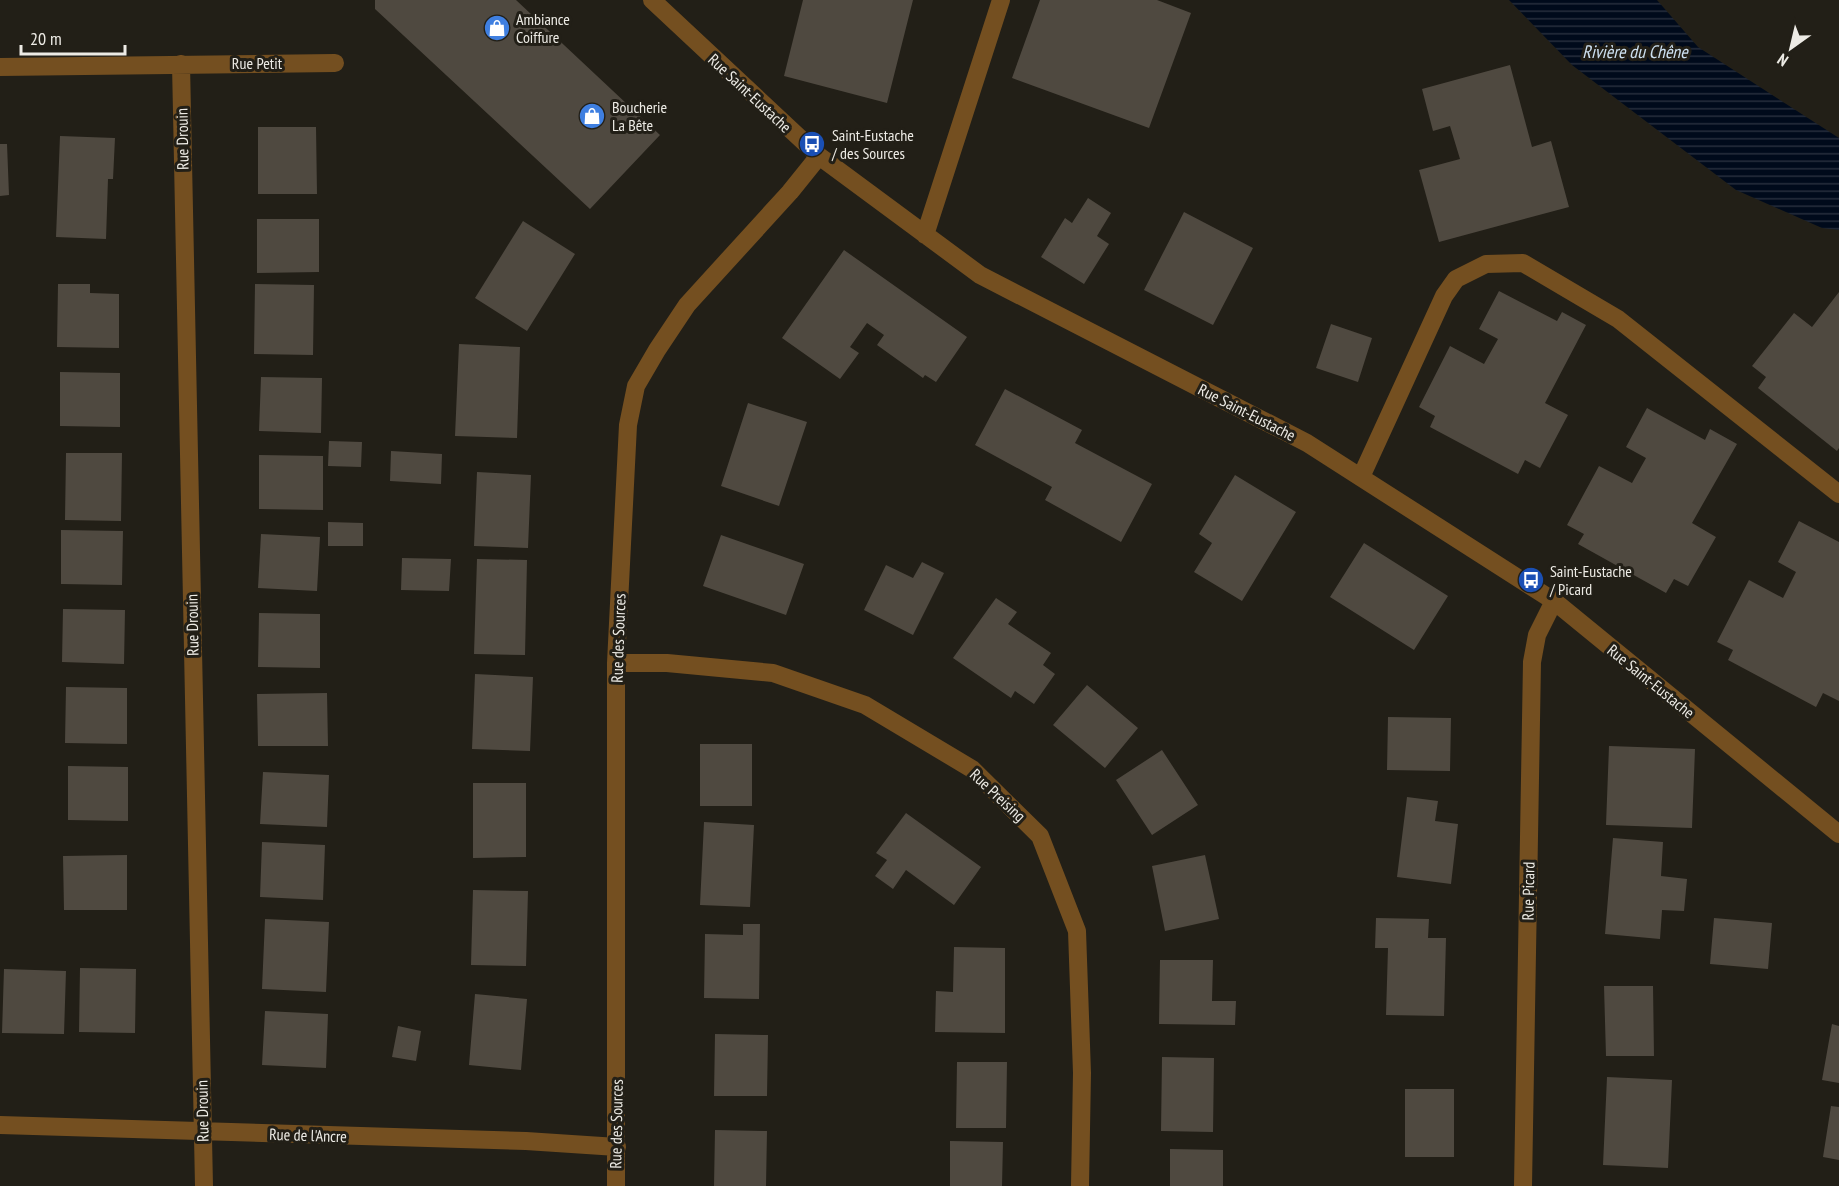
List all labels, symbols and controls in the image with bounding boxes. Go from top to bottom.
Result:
place label: Ambiance Coiffure [516,9,570,47]
shop icon: Ambiance Coiffure [482,13,512,43]
scale bar [21,18,124,56]
north arrow [1761,18,1821,78]
text: 20 m [30,27,62,50]
water label: Rivière du Chêne [1582,40,1689,63]
street label: Rue Saint-Eustache [704,49,796,137]
text: N [1773,50,1792,71]
street label: Rue Petit [232,53,283,73]
place label: Boucherie La Bête [612,97,667,135]
shop icon: Boucherie La Bête [577,101,607,131]
street label: Rue Drouin [171,108,193,170]
place label: Saint-Eustache / des Sources [831,125,914,163]
bus stop icon: Saint-Eustache / des Sources [797,129,827,159]
street label: Rue Saint-Eustache [1195,379,1299,445]
place label: Saint-Eustache / Picard [1549,561,1632,599]
bus stop icon: Saint-Eustache / Picard [1516,565,1546,595]
street label: Rue des Sources [606,593,630,683]
street label: Rue Drouin [181,594,203,656]
street label: Rue Saint-Eustache [1603,640,1699,722]
street label: Rue Preising [966,764,1030,826]
street label: Rue Picard [1517,861,1539,921]
street label: Rue des Sources [605,1079,627,1169]
street label: Rue Drouin [191,1080,213,1142]
street label: Rue de l'Ancre [269,1124,347,1146]

